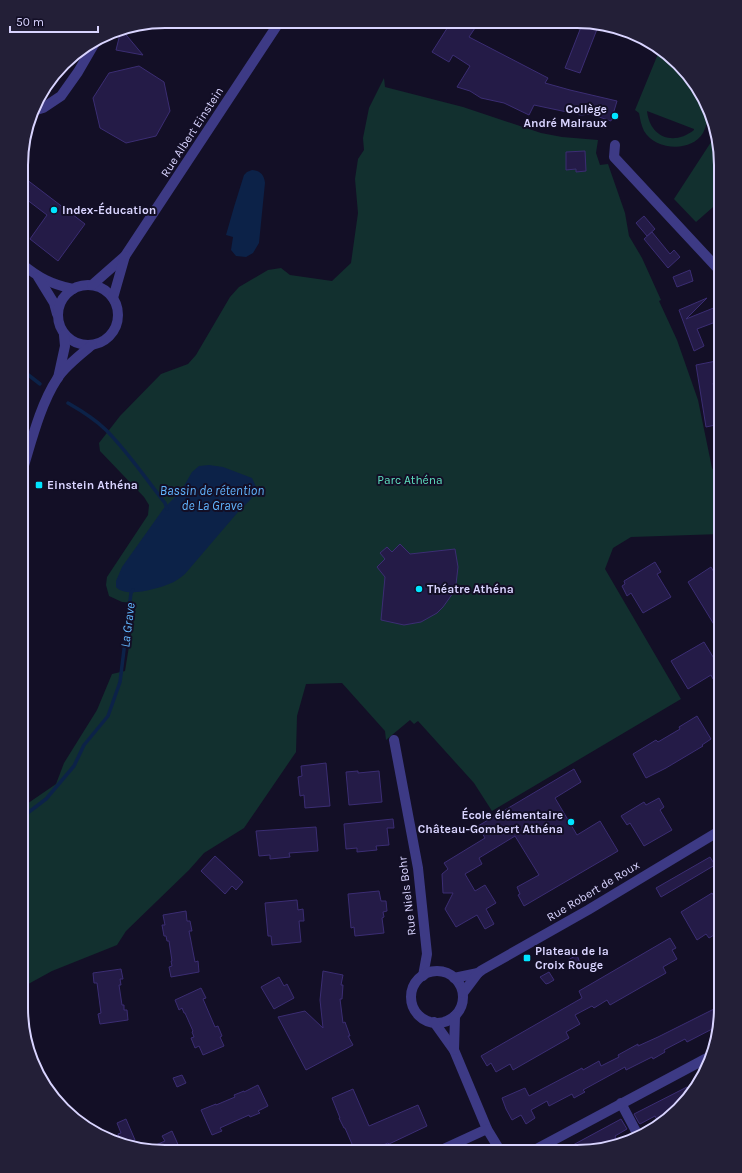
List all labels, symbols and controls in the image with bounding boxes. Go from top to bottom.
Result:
scale bar [10,8,98,34]
text: 50 m [16,15,44,29]
street label: Rue Albert Einstein [158,84,226,180]
place label: Collège André Malraux [523,102,607,130]
marker: Collège André Malraux [610,111,620,121]
place label: Index-Éducation [62,202,156,217]
marker: Index-Éducation [49,205,59,215]
park label: Parc Athéna [377,473,443,487]
place label: Einstein Athéna [47,478,138,492]
marker: Einstein Athéna [34,480,44,490]
water label: Bassin de rétention de La Grave [160,483,264,513]
place label: Théatre Athéna [427,582,514,596]
marker: Théatre Athéna [414,584,424,594]
water label: La Grave [117,602,138,648]
place label: École élémentaire Château-Gombert Athéna [418,807,563,836]
marker: École élémentaire Château-Gombert Athéna [566,817,576,827]
street label: Rue Niels Bohr [395,855,419,936]
street label: Rue Robert de Roux [544,858,642,924]
place label: Plateau de la Croix Rouge [535,944,609,972]
marker: Plateau de la Croix Rouge [522,953,532,963]

